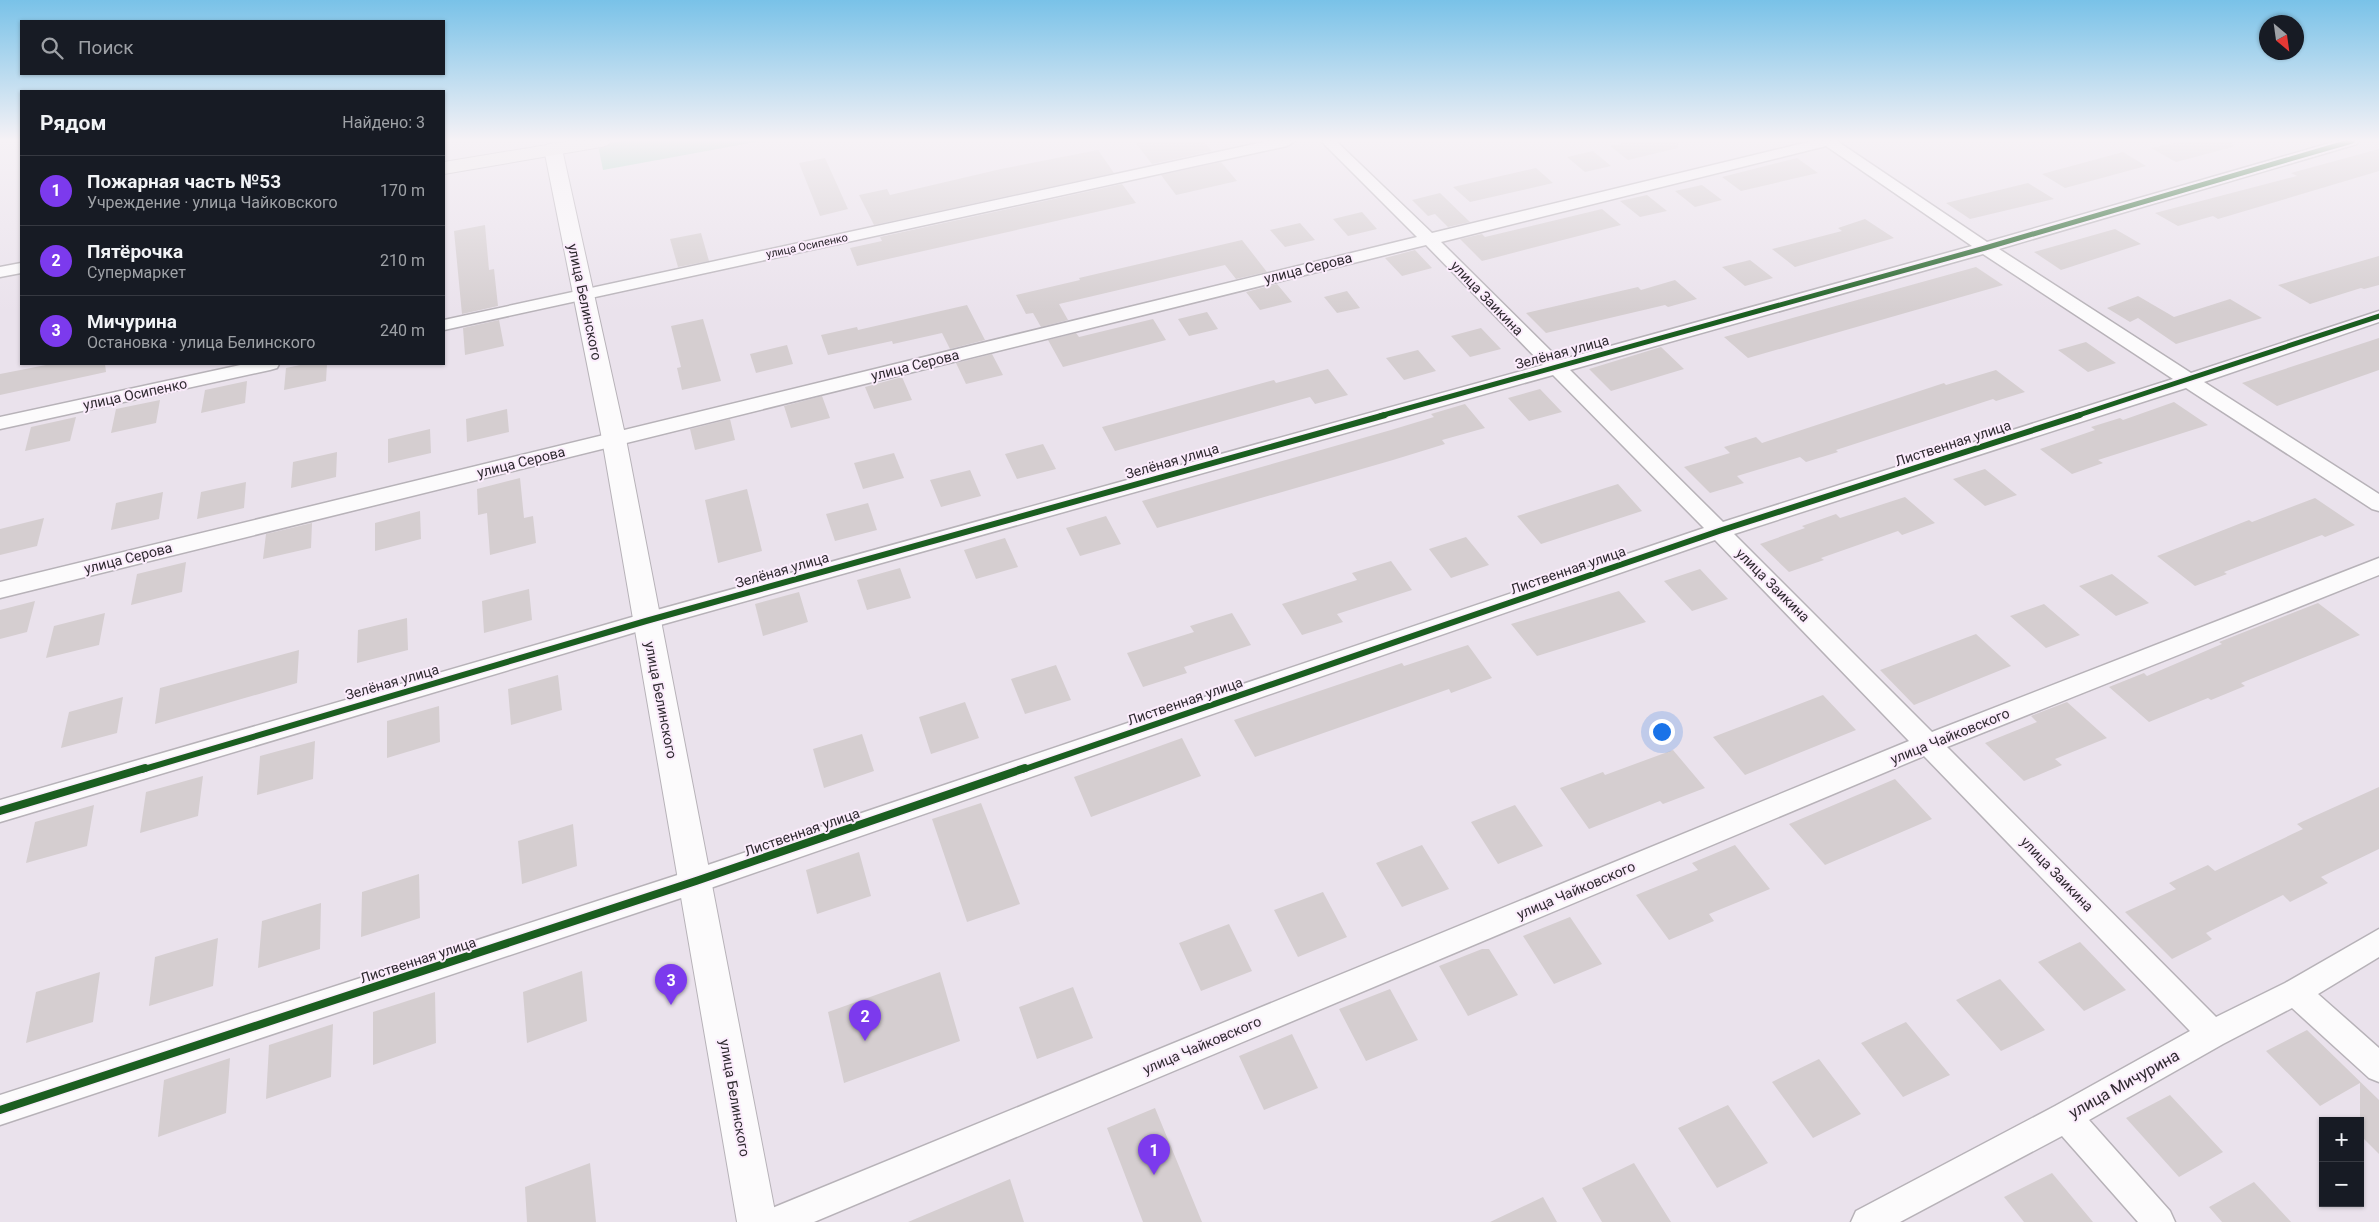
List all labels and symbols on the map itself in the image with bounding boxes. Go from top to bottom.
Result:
north arrow [2259,15,2304,60]
street label: улица Осипенко [765,231,849,261]
street label: улица Белинского [565,242,605,362]
street label: улица Серова [1262,249,1354,287]
street label: улица Заикина [1447,257,1527,339]
street label: Зелёная улица [1513,332,1611,372]
street label: улица Серова [869,346,961,384]
street label: улица Осипенко [82,375,188,413]
street label: Лиственная улица [1893,417,2013,469]
street label: Зелёная улица [1123,440,1221,482]
street label: улица Серова [475,443,567,481]
street label: улица Серова [82,539,174,577]
street label: Лиственная улица [1508,543,1628,597]
street label: улица Заикина [1733,545,1813,625]
street label: Зелёная улица [733,549,831,591]
street label: улица Белинского [642,640,680,760]
street label: Зелёная улица [343,661,441,703]
street label: Лиственная улица [1125,674,1245,728]
street label: улица Чайковского [1888,705,2012,767]
your location [1649,719,1675,745]
street label: Лиственная улица [742,805,862,859]
street label: улица Заикина [2017,833,2097,915]
street label: улица Чайковского [1514,858,1638,922]
street label: Лиственная улица [358,934,478,986]
pin: 3 [655,964,687,1005]
pin: 2 [849,1000,881,1041]
street label: улица Чайковского [1140,1013,1264,1077]
street label: улица Белинского [717,1038,753,1158]
street label: улица Мичурина [2065,1046,2183,1122]
pin: 1 [1138,1134,1170,1175]

